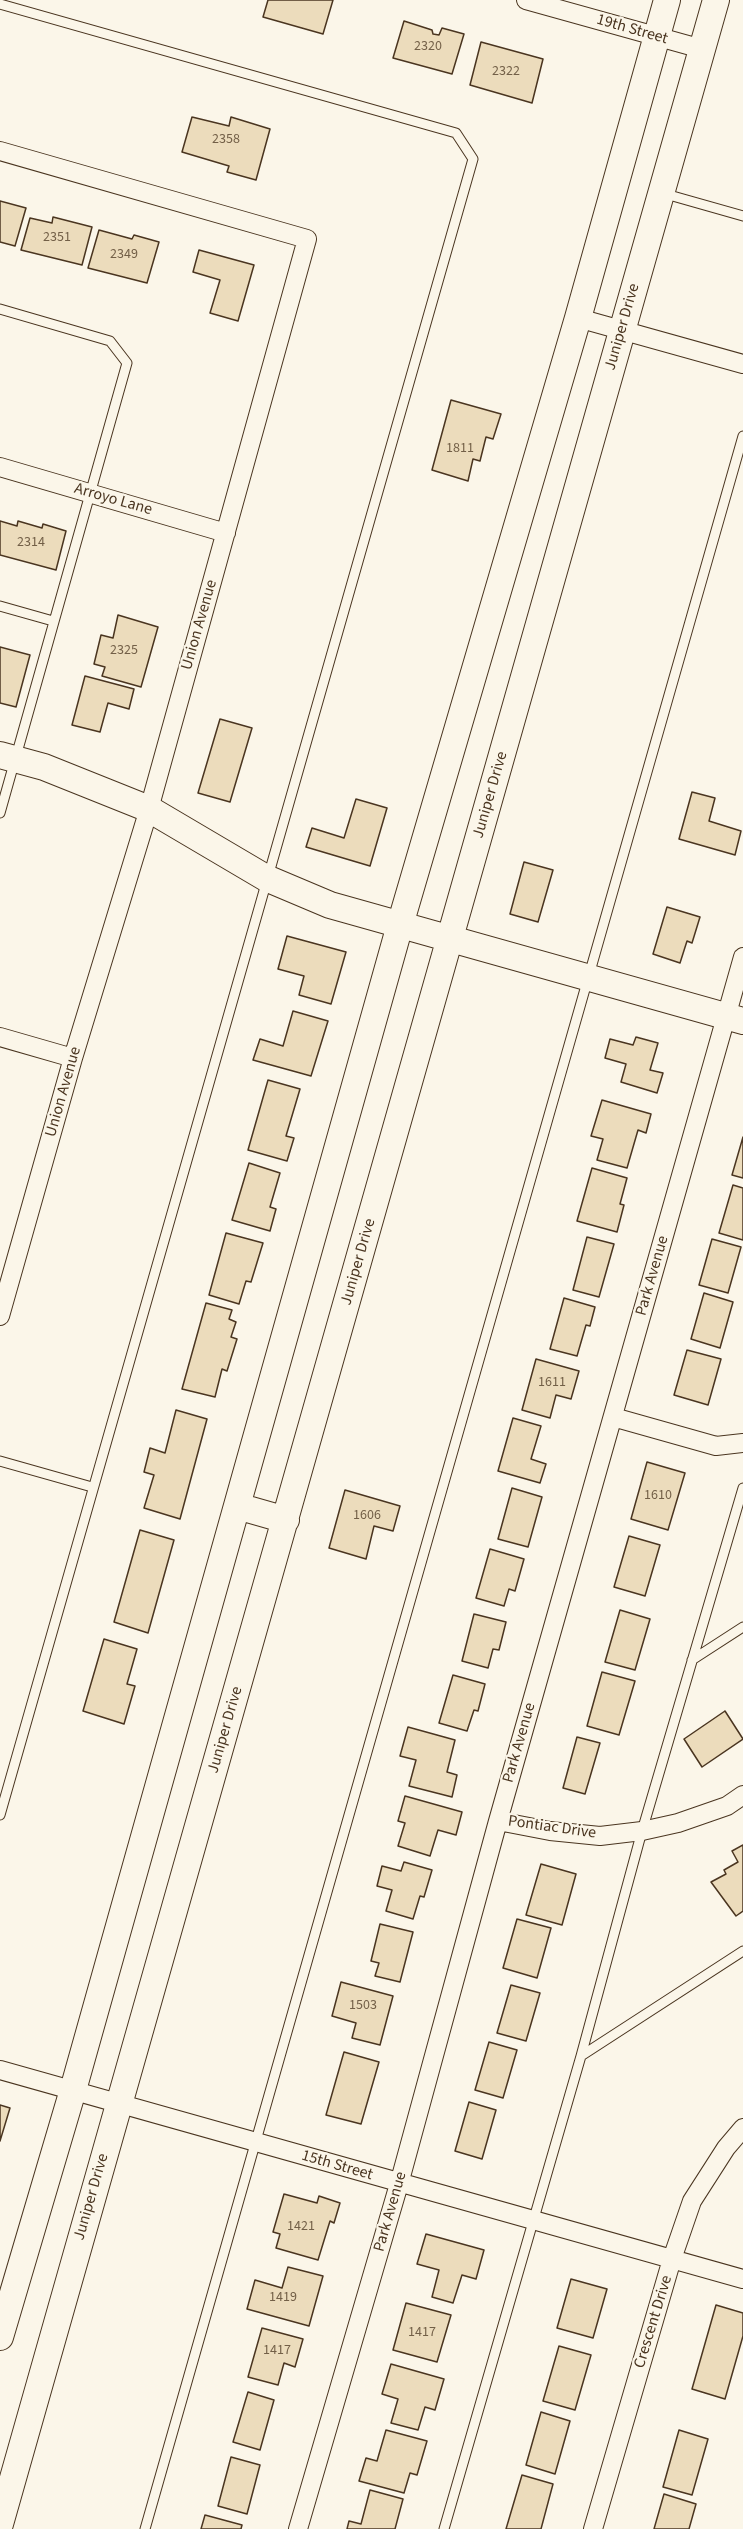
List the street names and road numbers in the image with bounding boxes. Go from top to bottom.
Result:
street label: 19th Street [594,11,670,49]
street label: Juniper Drive [601,281,645,373]
street label: Arroyo Lane [72,480,154,520]
street label: Union Avenue [178,578,222,672]
street label: Juniper Drive [469,749,513,841]
street label: Union Avenue [42,1045,86,1139]
street label: Juniper Drive [337,1216,381,1308]
street label: Park Avenue [632,1234,674,1318]
street label: Juniper Drive [204,1684,248,1776]
street label: Park Avenue [499,1701,541,1785]
street label: Pontiac Drive [507,1812,597,1844]
street label: 15th Street [299,2147,375,2185]
street label: Juniper Drive [70,2151,114,2243]
street label: Park Avenue [370,2170,412,2254]
street label: Crescent Drive [631,2273,677,2371]

